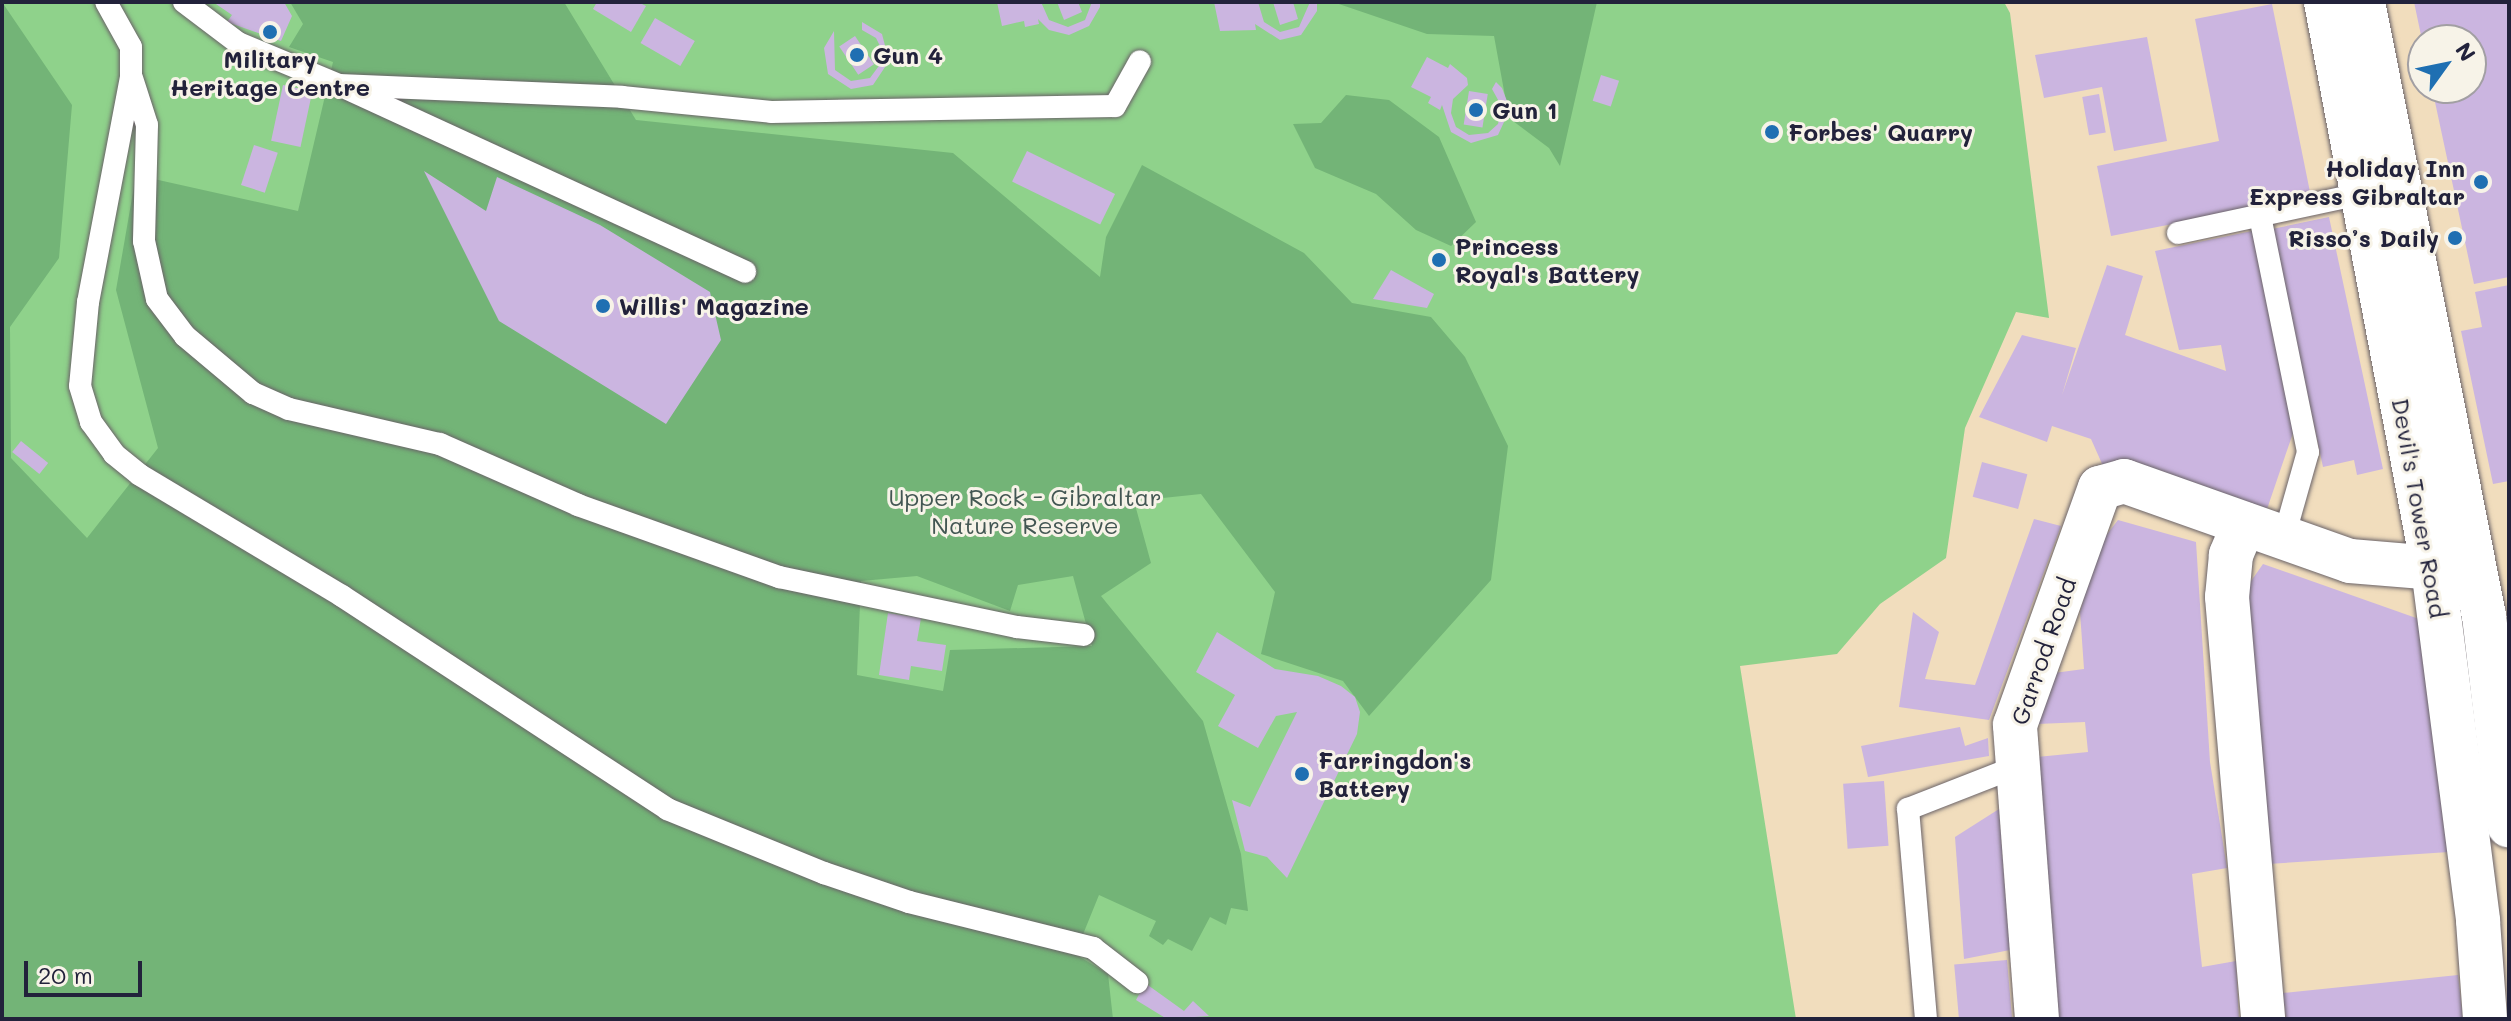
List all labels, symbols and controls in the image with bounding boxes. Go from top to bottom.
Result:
marker: Military Heritage Centre [261,23,279,41]
north arrow [2407,24,2487,104]
text: N [2449,37,2483,67]
place label: Gun 4 [873,41,943,69]
place label: Military Heritage Centre [170,45,370,101]
marker: Gun 4 [848,46,866,64]
place label: Gun 1 [1492,96,1557,124]
marker: Gun 1 [1467,101,1485,119]
place label: Forbes' Quarry [1788,118,1973,146]
marker: Forbes' Quarry [1763,123,1781,141]
place label: Holiday Inn Express Gibraltar [2249,154,2465,210]
marker: Holiday Inn Express Gibraltar [2472,173,2490,191]
place label: Risso’s Daily [2288,224,2439,252]
marker: Risso’s Daily [2446,229,2464,247]
place label: Princess Royal's Battery [1455,232,1640,288]
marker: Princess Royal's Battery [1430,251,1448,269]
place label: Willis' Magazine [619,292,809,320]
marker: Willis' Magazine [594,297,612,315]
street label: Devil's Tower Road [2386,396,2454,620]
park label: Upper Rock - Gibraltar Nature Reserve [888,483,1162,539]
street label: Garrod Road [2004,574,2082,728]
place label: Farringdon's Battery [1318,746,1471,802]
marker: Farringdon's Battery [1293,765,1311,783]
scale bar [28,945,146,995]
text: 20 m [38,959,93,990]

